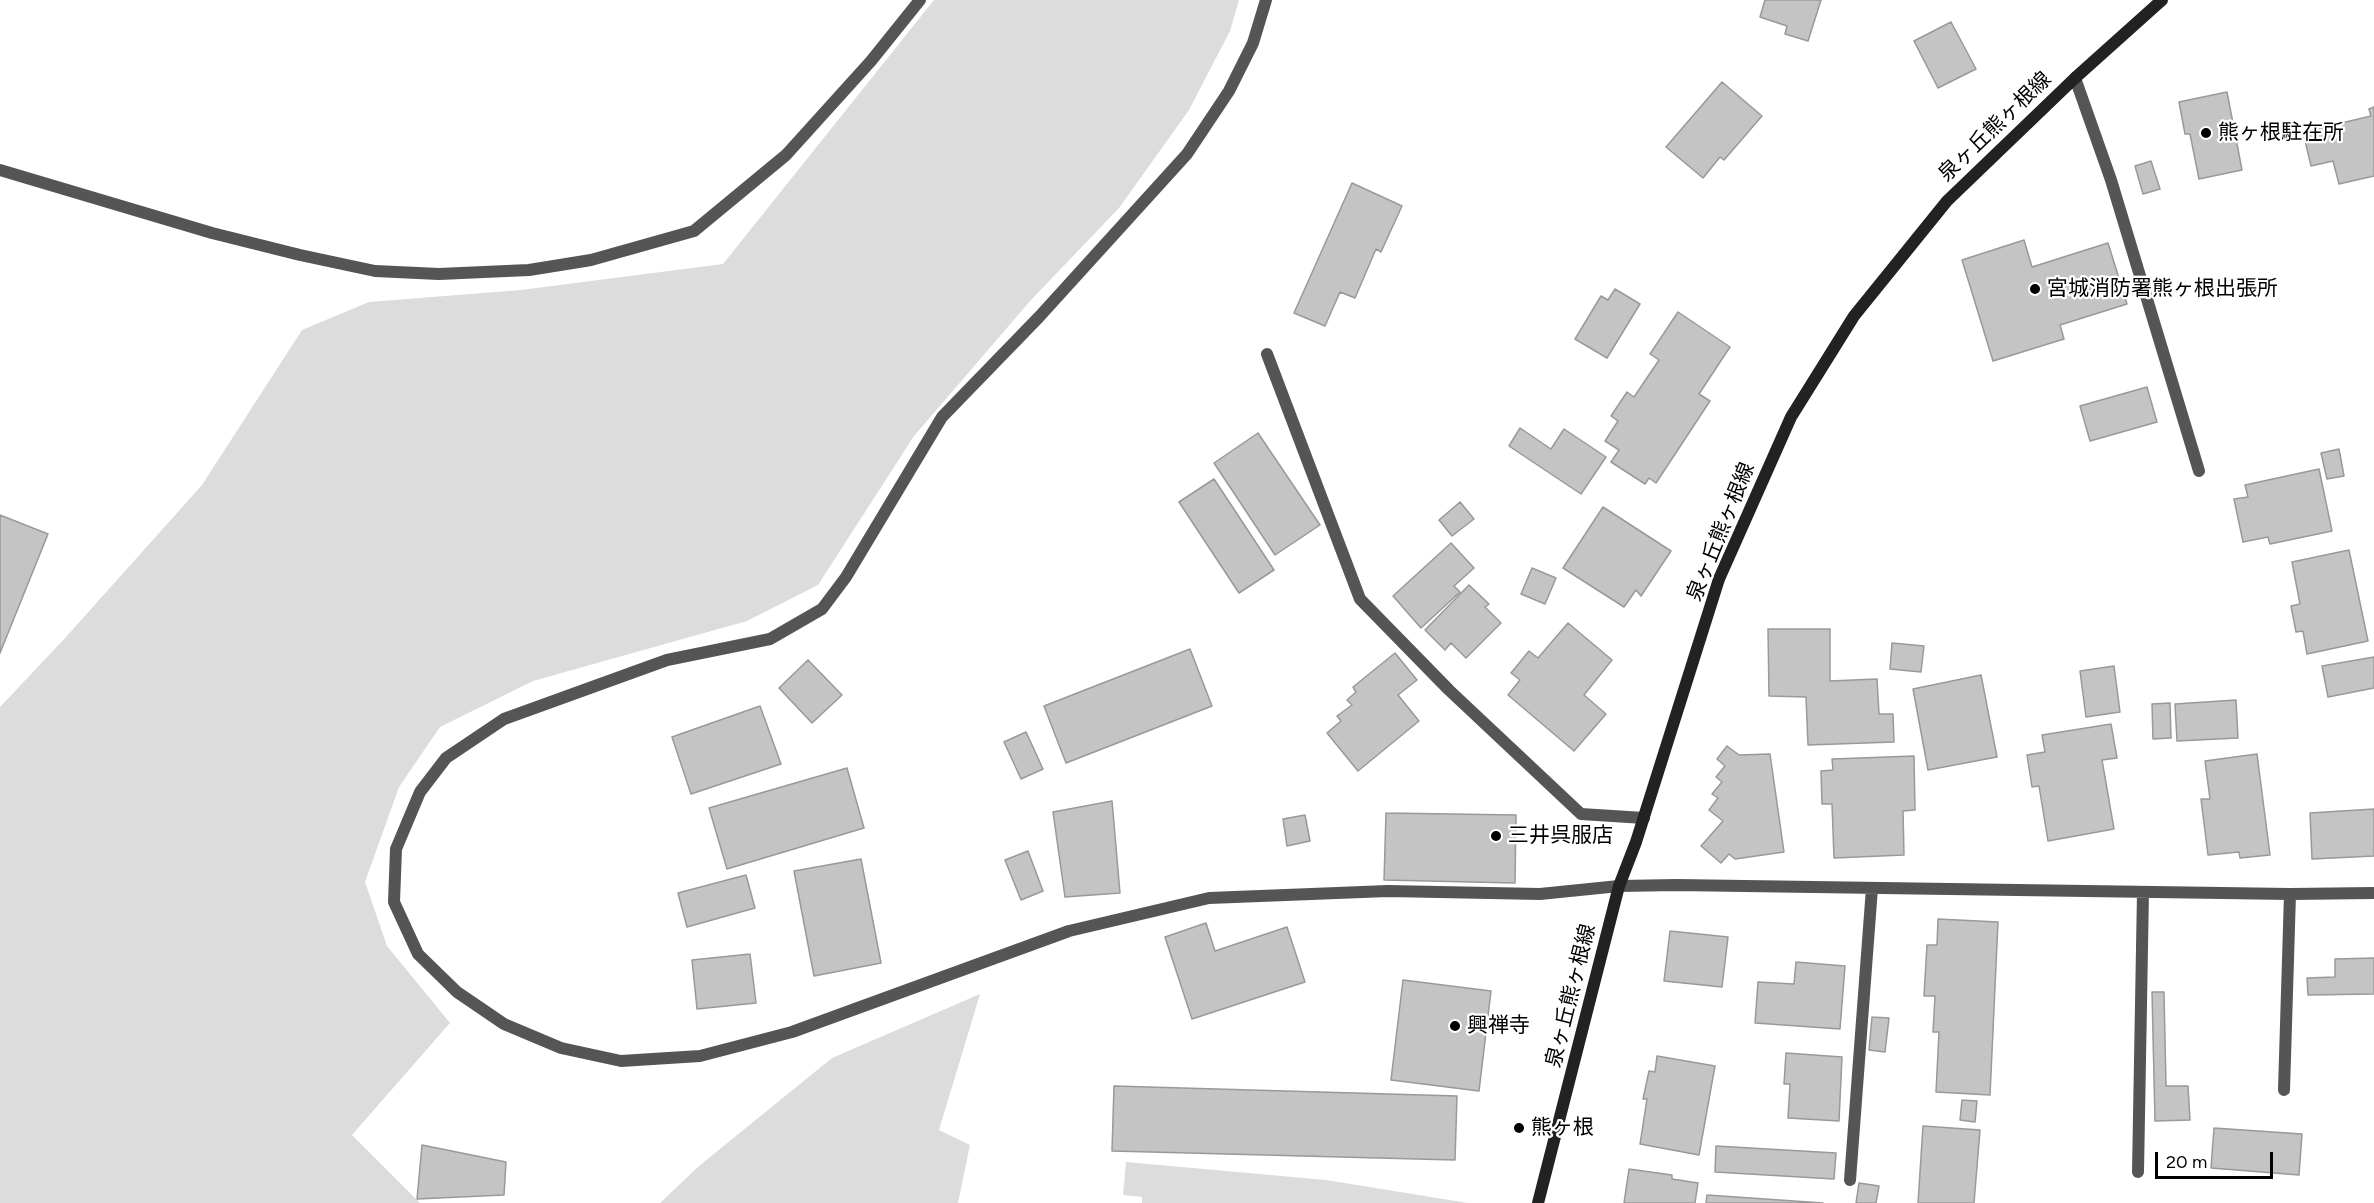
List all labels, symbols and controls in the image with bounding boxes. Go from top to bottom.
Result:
street label: 泉ヶ丘熊ヶ根線 [1933,67,2057,187]
place label: 熊ヶ根駐在所 [2218,120,2344,146]
marker: 熊ヶ根駐在所 [2199,126,2213,140]
place label: 宮城消防署熊ヶ根出張所 [2047,276,2278,302]
marker: 宮城消防署熊ヶ根出張所 [2028,282,2042,296]
street label: 泉ヶ丘熊ヶ根線 [1682,459,1760,605]
place label: 三井呉服店 [1508,823,1613,849]
marker: 三井呉服店 [1489,829,1503,843]
street label: 泉ヶ丘熊ヶ根線 [1541,922,1601,1070]
place label: 興禅寺 [1467,1013,1530,1039]
marker: 興禅寺 [1448,1019,1462,1033]
place label: 熊ヶ根 [1531,1115,1594,1141]
marker: 熊ヶ根 [1512,1121,1526,1135]
scale bar [2158,1140,2276,1178]
text: 20 m [2166,1151,2207,1173]

